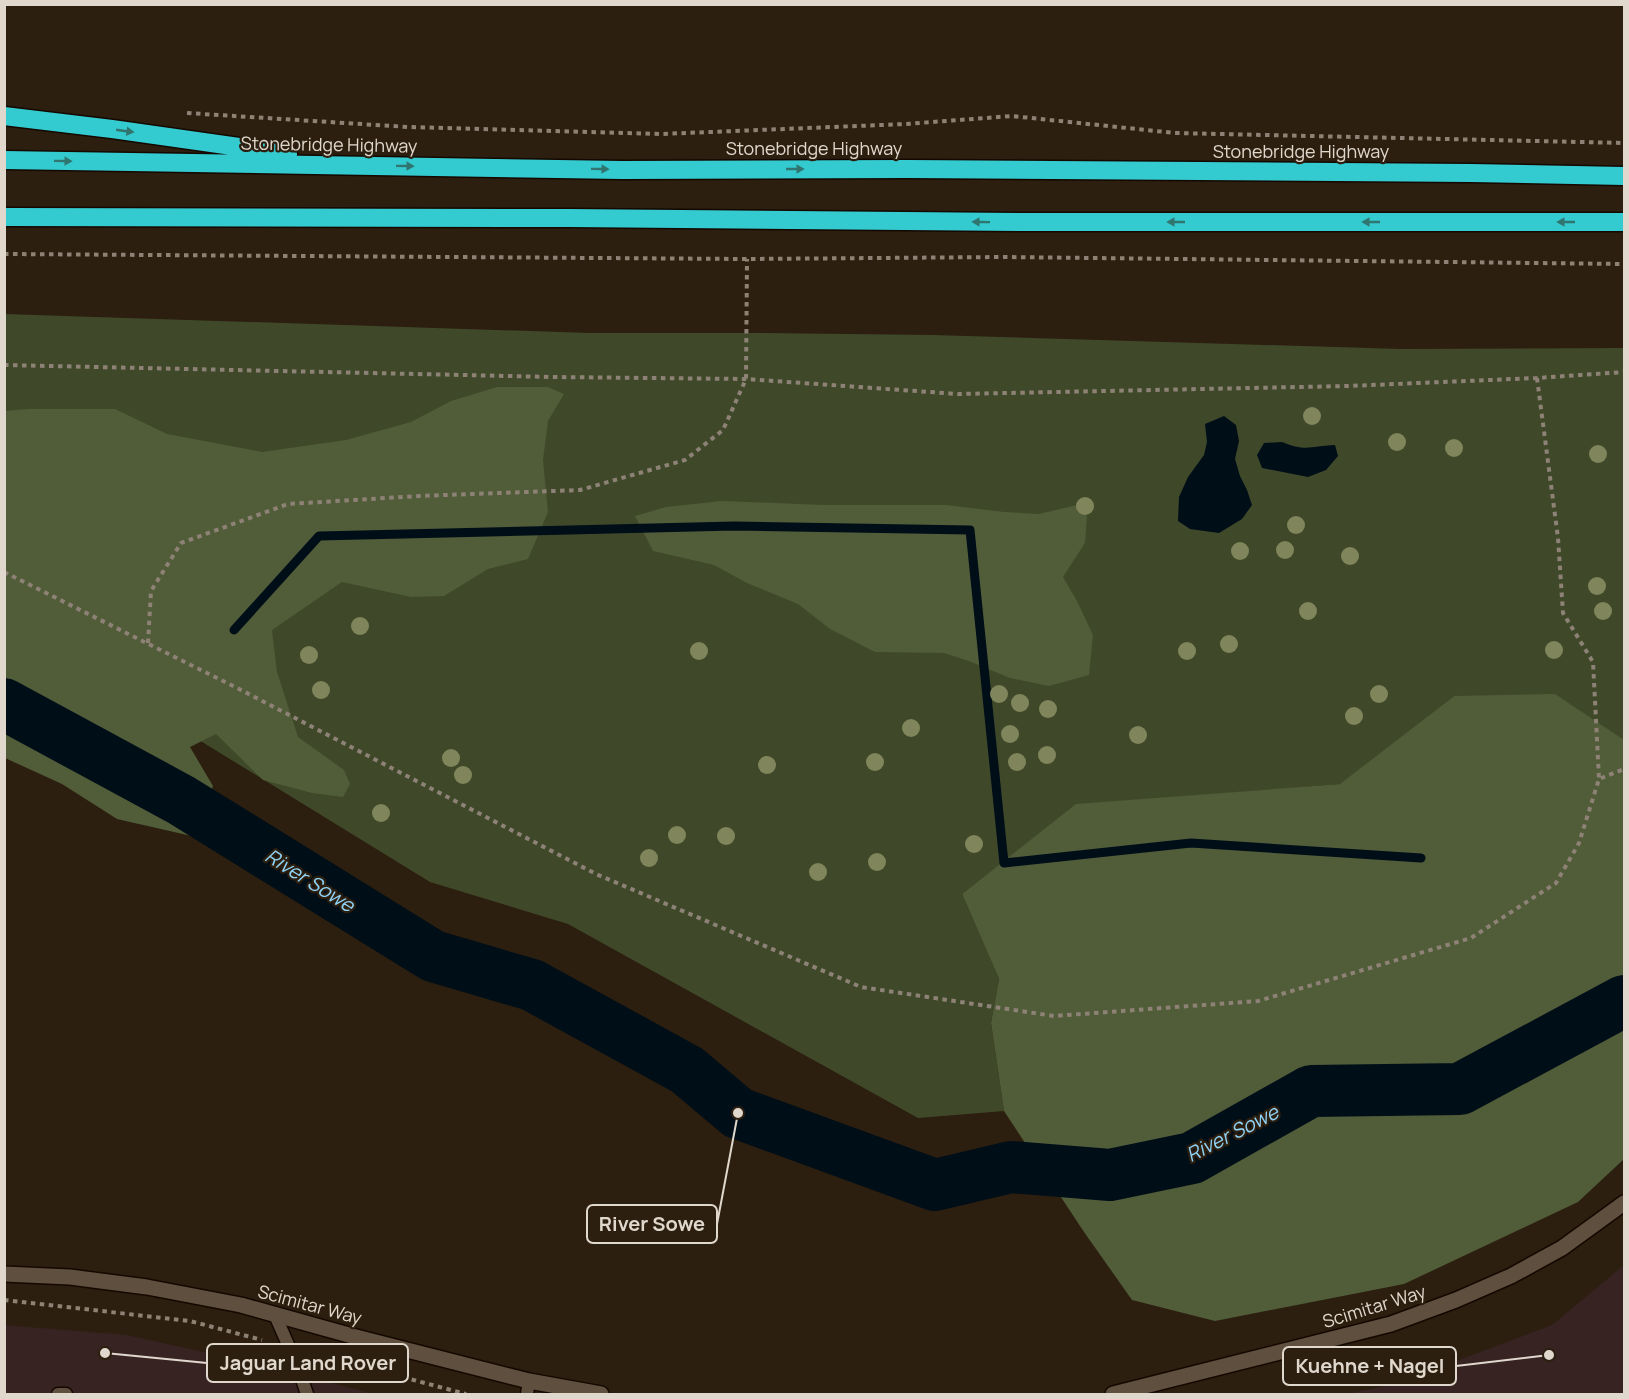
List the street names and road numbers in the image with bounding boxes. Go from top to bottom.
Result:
street label: Stonebridge Highway [240,130,418,158]
street label: Stonebridge Highway [726,136,903,160]
street label: Stonebridge Highway [1213,139,1390,163]
street label: Scimitar Way [255,1279,365,1330]
street label: Scimitar Way [1319,1279,1429,1333]

